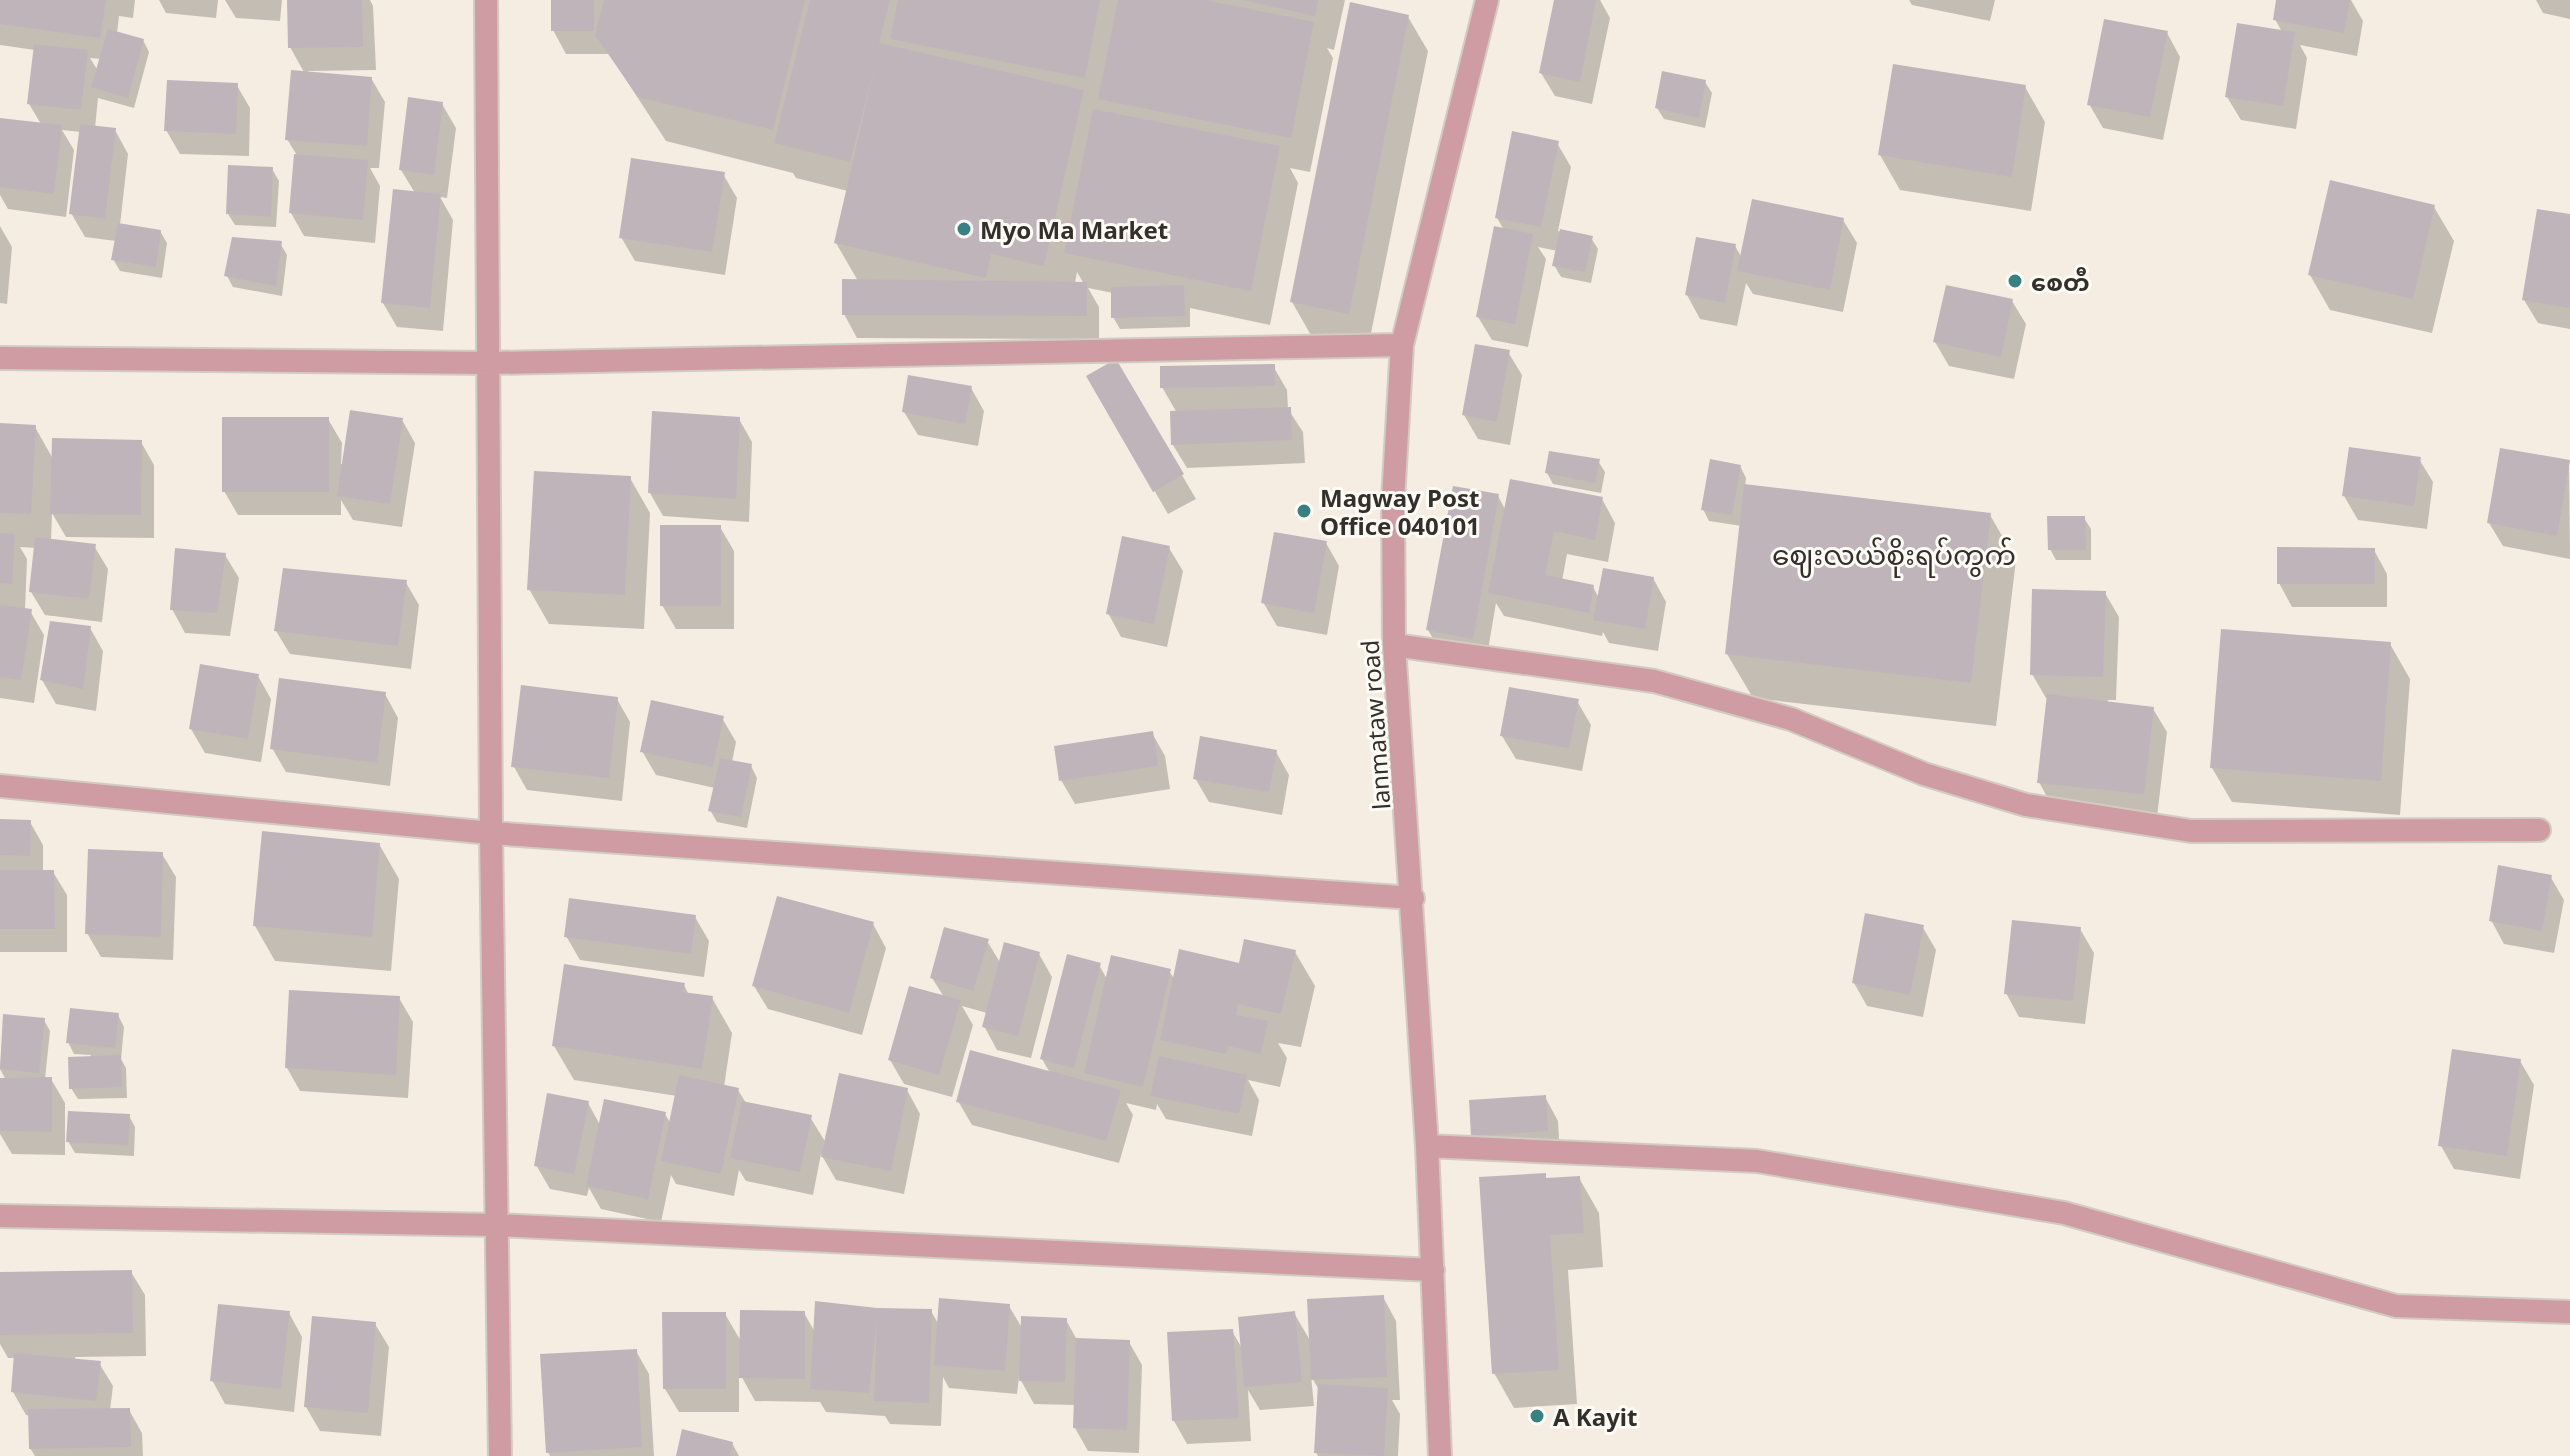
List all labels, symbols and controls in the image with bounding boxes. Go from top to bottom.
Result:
place label: Myo Ma Market [980,213,1168,246]
marker: Myo Ma Market [955,220,973,238]
place label: စေတီ [2031,265,2090,298]
marker: စေတီ [2006,272,2024,290]
place label: Magway Post Office 040101 [1320,481,1480,542]
marker: Magway Post Office 040101 [1295,502,1313,520]
district label: ဈေးလယ်စိုးရပ်ကွက် [1772,535,2016,578]
street label: lanmataw road [1353,639,1397,811]
place label: A Kayit [1553,1400,1637,1433]
marker: A Kayit [1528,1407,1546,1425]

